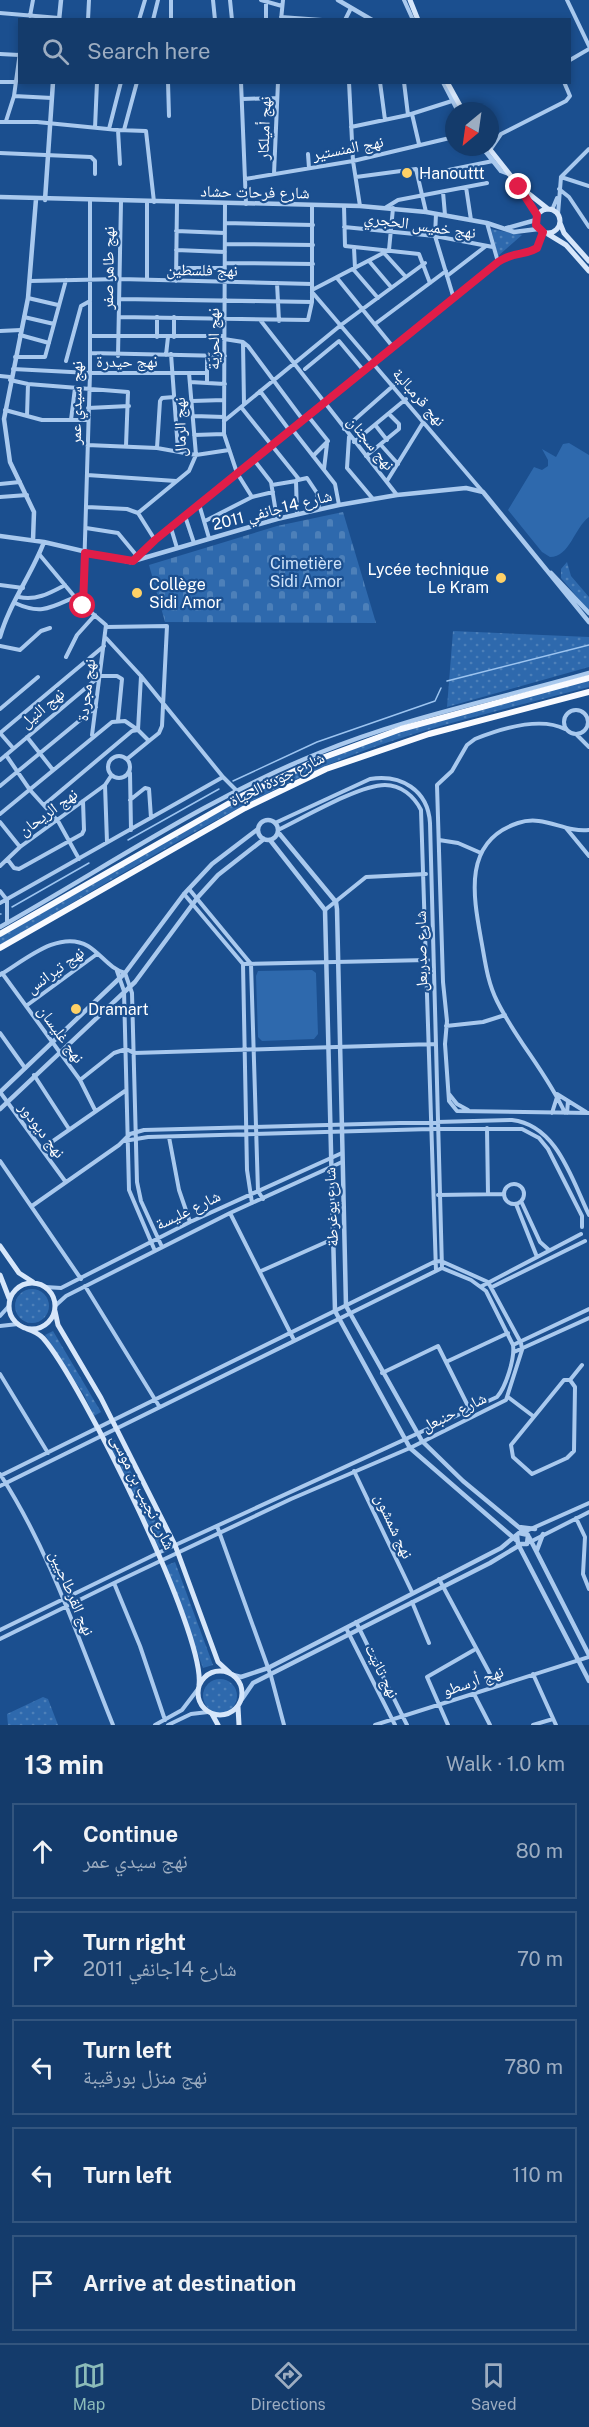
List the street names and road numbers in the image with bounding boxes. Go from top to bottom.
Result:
street label: نهج أميلكار [253,96,276,161]
street label: نهج المنستير [310,132,385,165]
street label: شارع فرحات حشاد [200,182,310,203]
street label: نهج خميس الحجري [362,208,477,245]
street label: نهج طاهر صفر [98,226,119,311]
street label: نهج فلسطين [166,260,238,281]
street label: نهج الحرّيّة [204,308,224,370]
street label: نهج حيدرة [96,352,158,372]
street label: نهج سيدي عمر [66,361,89,446]
street label: نهج قرمبالية [388,364,449,431]
street label: نهج الرمال [170,397,191,457]
street label: نهج سجنان [343,412,399,475]
street label: شارع 14جانفي 2011 [210,486,335,537]
street label: نهج مجردة [73,658,100,722]
street label: نهج النيل [16,684,69,733]
street label: شارع جودة الحياة [226,748,328,811]
street label: نهج الريحان [15,784,82,841]
street label: شارع صدربعل [411,910,432,992]
street label: نهج تيرانس [22,943,88,998]
street label: نهج غليسان [33,1001,88,1067]
street label: نهج ديودور [13,1098,69,1162]
street label: شارع يوغرطة [320,1167,343,1247]
street label: شارع عليسة [152,1186,224,1235]
street label: شارع حنبعل [418,1388,490,1437]
street label: شارع نجيب بن موسى [106,1431,179,1553]
street label: نهج شمشون [370,1490,417,1562]
street label: نهج القرطاجيين [45,1548,98,1639]
street label: نهج تانيت [360,1641,403,1702]
street label: نهج أرسطو [440,1662,506,1701]

